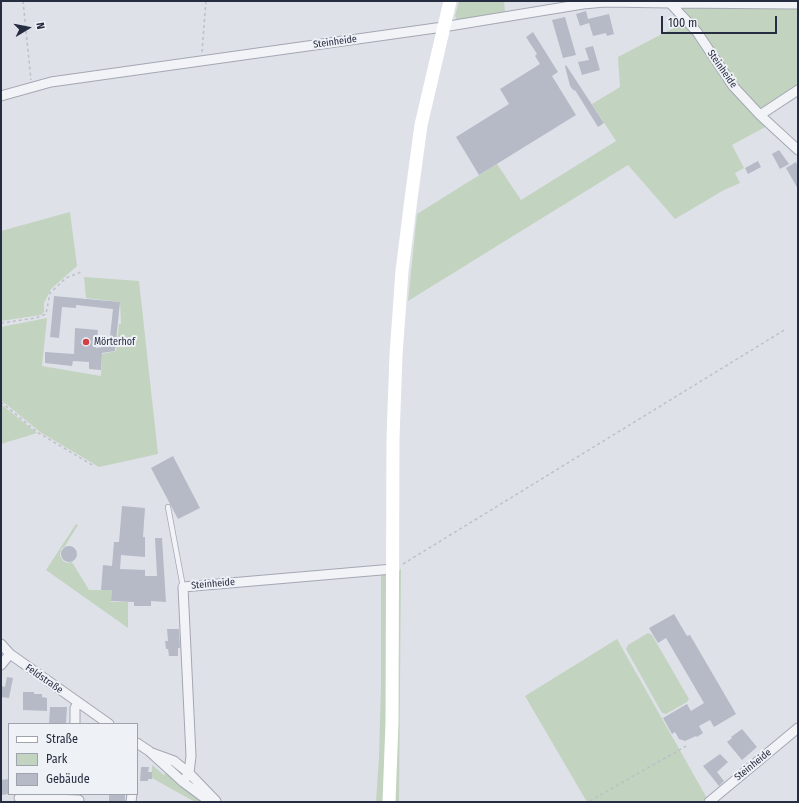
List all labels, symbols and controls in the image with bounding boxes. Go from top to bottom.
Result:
north arrow [8,8,48,48]
scale bar [663,8,779,34]
text: 100 m [668,16,697,30]
text: N [33,21,47,30]
street label: Steinheide [312,33,358,51]
street label: Steinheide [705,48,739,90]
place label: Mörterhof [94,336,135,348]
marker: Mörterhof [81,337,91,347]
street label: Steinheide [191,576,235,592]
street label: Feldstraße [23,662,65,696]
legend [8,723,138,795]
text: Straße [46,732,78,746]
street label: Steinheide [732,747,774,783]
text: Park [46,752,67,766]
text: Gebäude [46,772,90,786]

